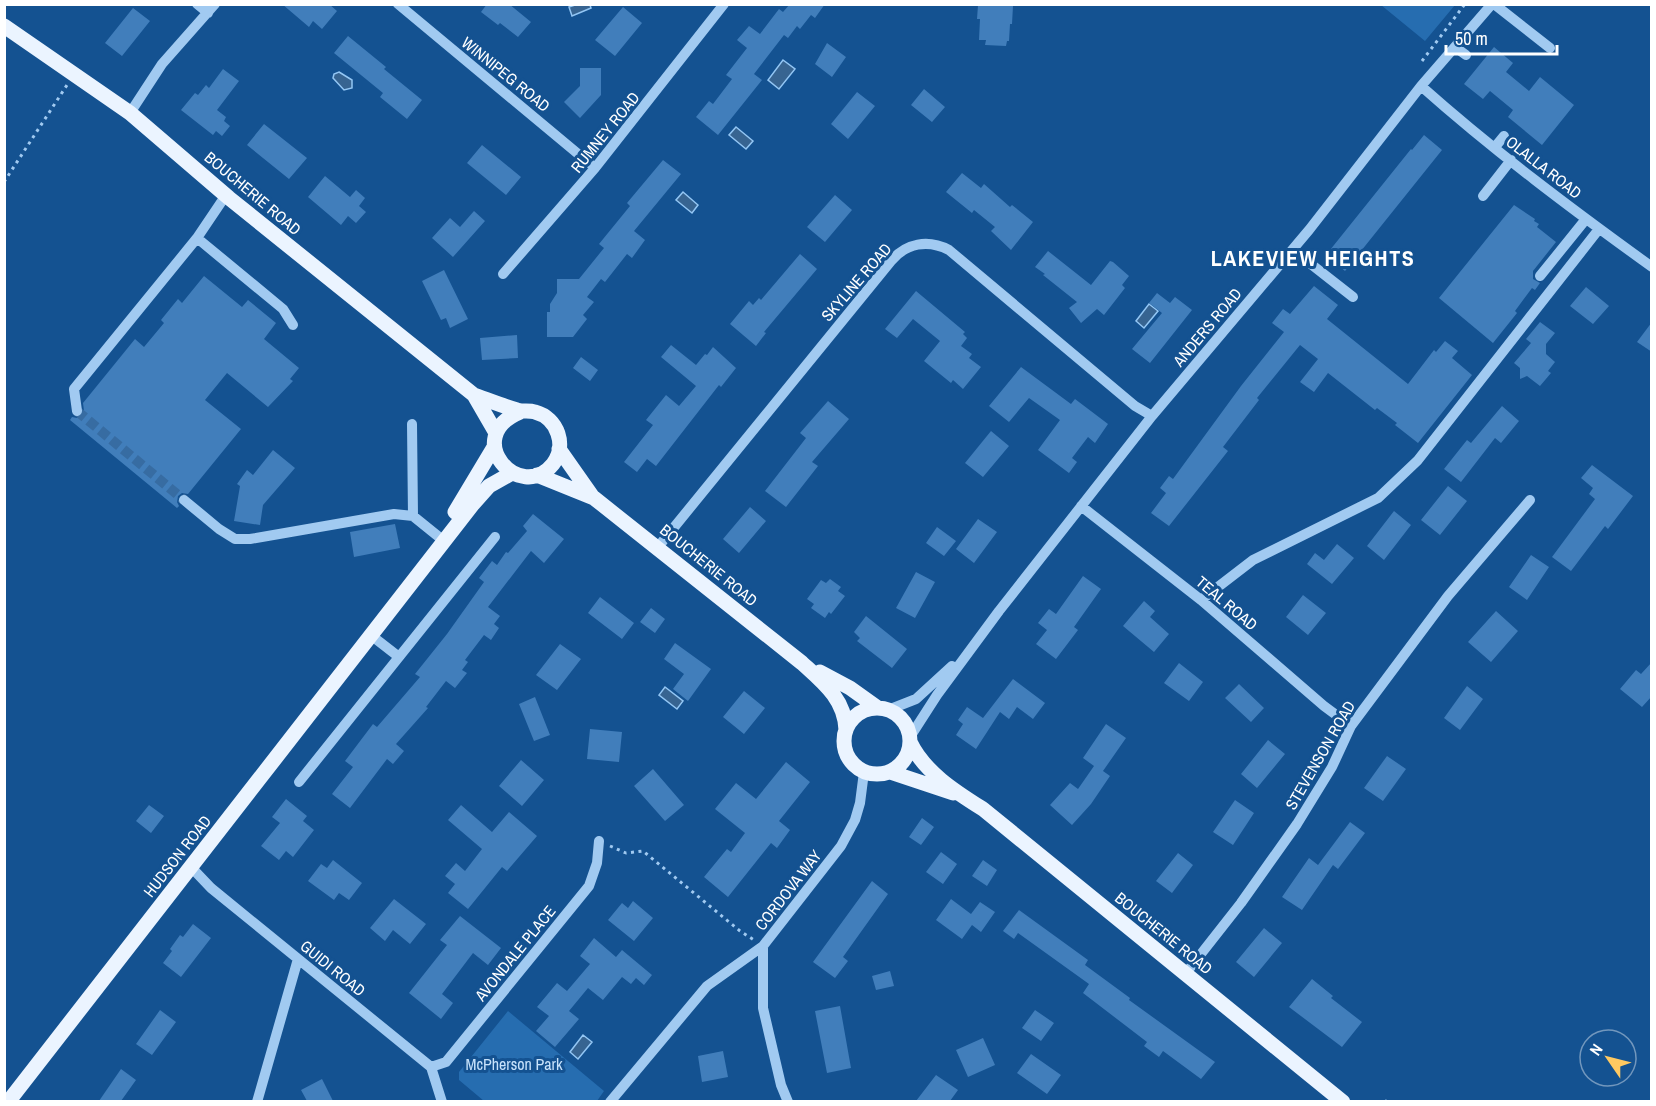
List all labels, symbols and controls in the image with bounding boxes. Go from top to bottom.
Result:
scale bar [1446,18,1557,56]
text: 50 m [1455,26,1488,51]
street label: WINNIPEG ROAD [457,32,555,116]
street label: RUMNEY ROAD [566,87,644,177]
street label: OLALLA ROAD [1502,130,1586,204]
street label: BOUCHERIE ROAD [200,146,306,240]
street label: SKYLINE ROAD [816,238,896,326]
district label: LAKEVIEW HEIGHTS [1211,243,1415,273]
street label: ANDERS ROAD [1167,283,1246,372]
street label: BOUCHERIE ROAD [656,519,762,611]
street label: TEAL ROAD [1192,571,1262,635]
street label: STEVENSON ROAD [1280,696,1360,814]
street label: HUDSON ROAD [138,810,216,902]
street label: CORDOVA WAY [750,845,827,935]
street label: BOUCHERIE ROAD [1111,887,1217,979]
street label: AVONDALE PLACE [469,901,560,1006]
street label: GUIDI ROAD [296,935,370,1001]
north arrow [1578,1028,1638,1088]
text: N [1584,1039,1607,1060]
park label: McPherson Park [466,1053,563,1075]

